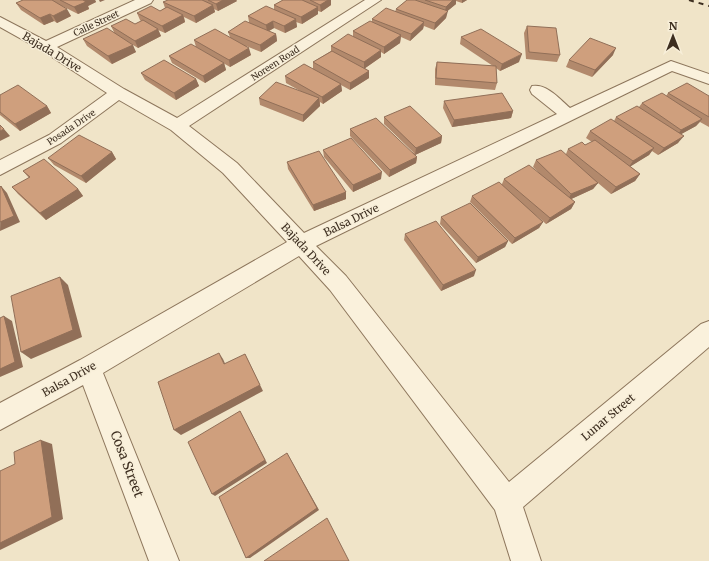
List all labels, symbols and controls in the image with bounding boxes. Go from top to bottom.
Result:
street label: Calle Street [71,7,121,38]
north arrow [653,16,693,56]
text: N [669,19,678,33]
street label: Bajada Drive [20,29,84,75]
street label: Noreen Road [249,43,302,83]
street label: Posada Drive [45,107,98,147]
street label: Balsa Drive [321,201,381,239]
street label: Bajada Drive [278,220,334,278]
street label: Balsa Drive [39,358,99,400]
street label: Lunar Street [578,390,638,443]
street label: Cosa Street [107,428,147,500]

